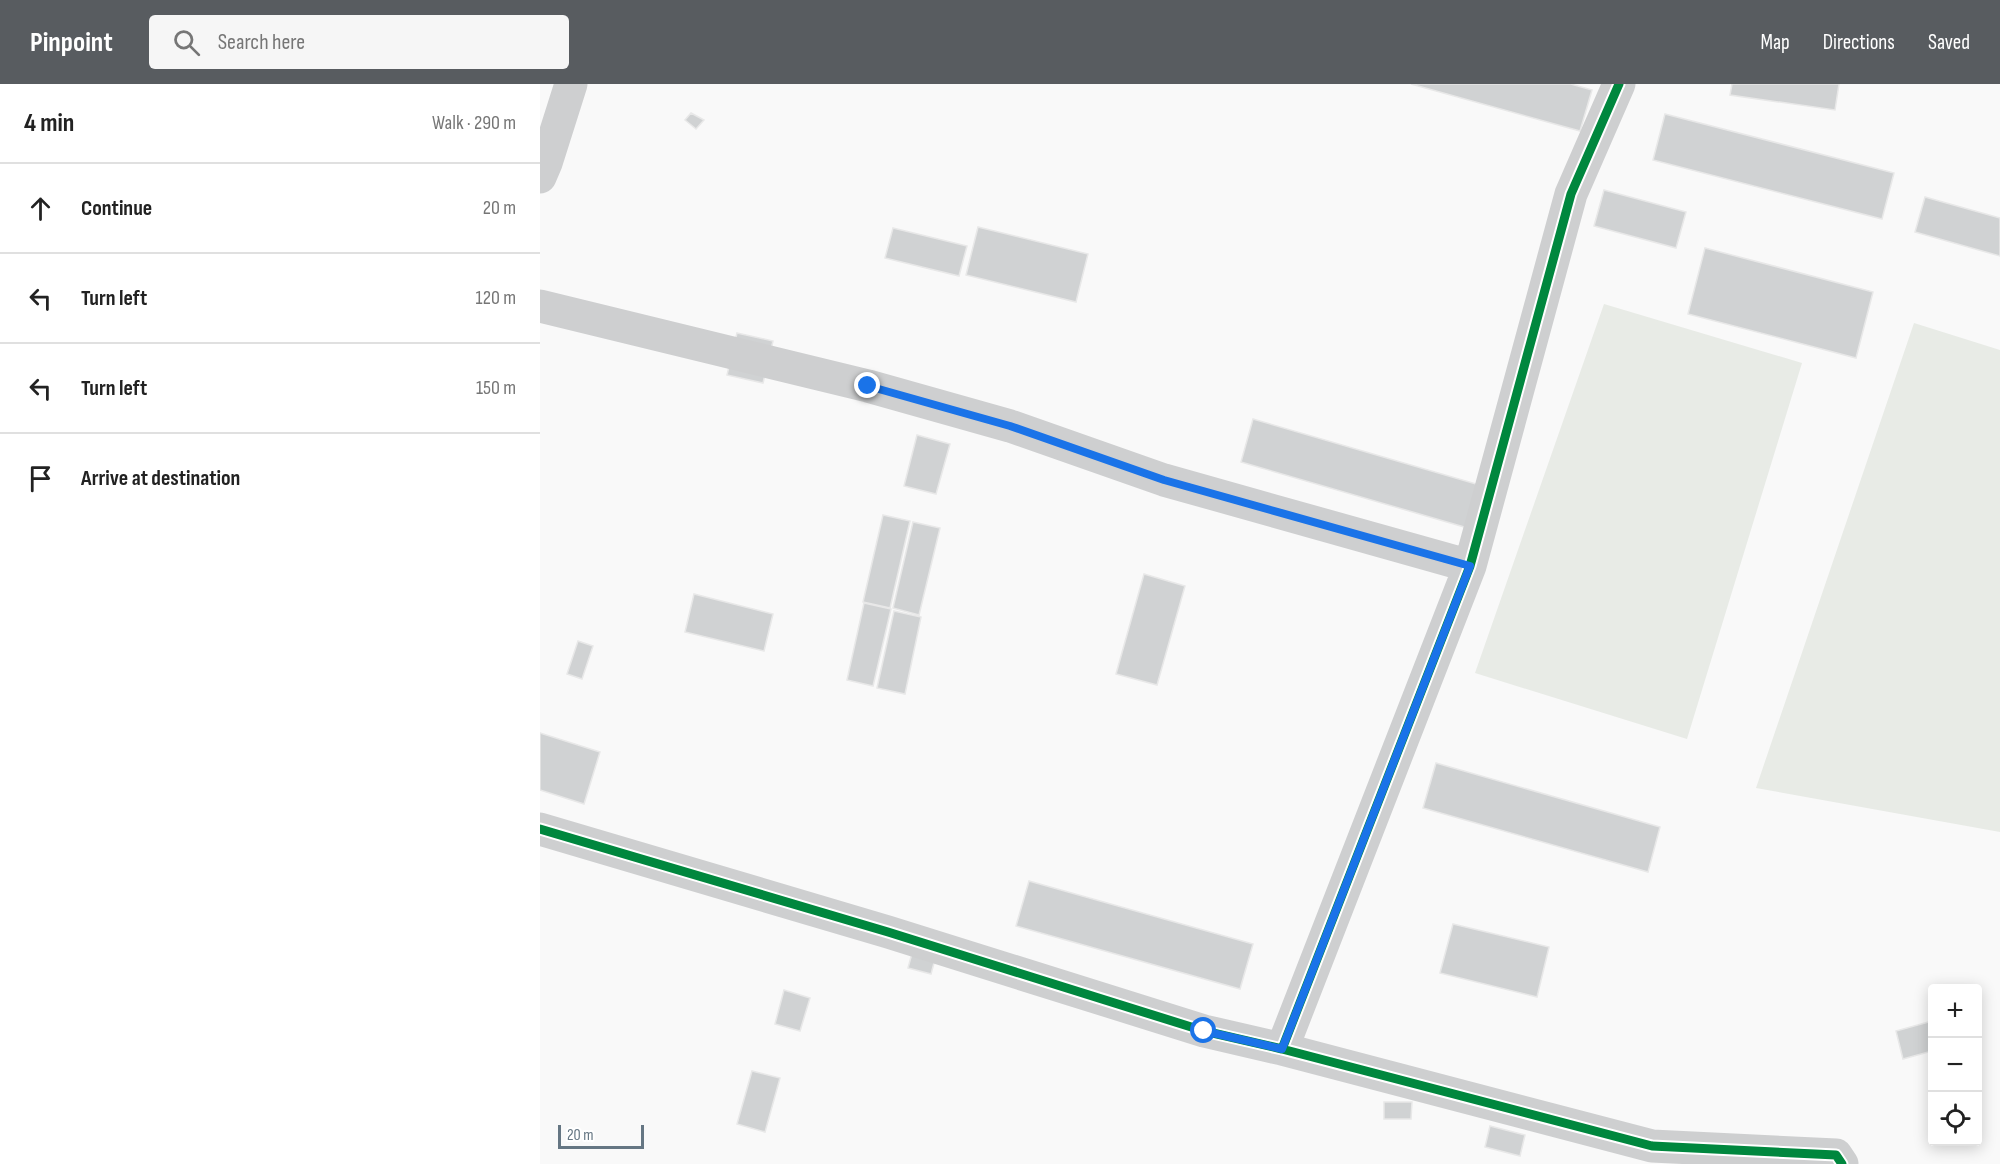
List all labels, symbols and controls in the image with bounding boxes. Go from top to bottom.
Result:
search box [149,15,569,69]
text: Pinpoint [30,26,113,59]
icon: search [170,26,203,59]
text: Search here [218,29,305,56]
text: Map [1760,30,1790,55]
text: Directions [1823,30,1895,55]
text: Saved [1928,30,1970,55]
text: 4 min [24,108,74,139]
text: Walk · 290 m [432,111,516,135]
icon: ahead [24,192,57,225]
text: Continue [81,195,152,222]
text: 20 m [483,196,516,220]
icon: left [24,282,57,315]
text: Turn left [81,285,147,312]
text: 120 m [476,286,516,310]
icon: left [24,372,57,405]
route end [854,372,880,398]
text: Turn left [81,375,147,402]
text: 150 m [476,376,516,400]
icon: arrive [24,462,57,495]
text: Arrive at destination [81,465,240,492]
map controls [1928,984,1982,1146]
button: + [1928,984,1982,1038]
route start [1190,1017,1216,1043]
button: − [1928,1038,1982,1092]
button: locate [1928,1092,1982,1146]
scale bar [558,1122,644,1150]
text: 20 m [567,1126,594,1145]

